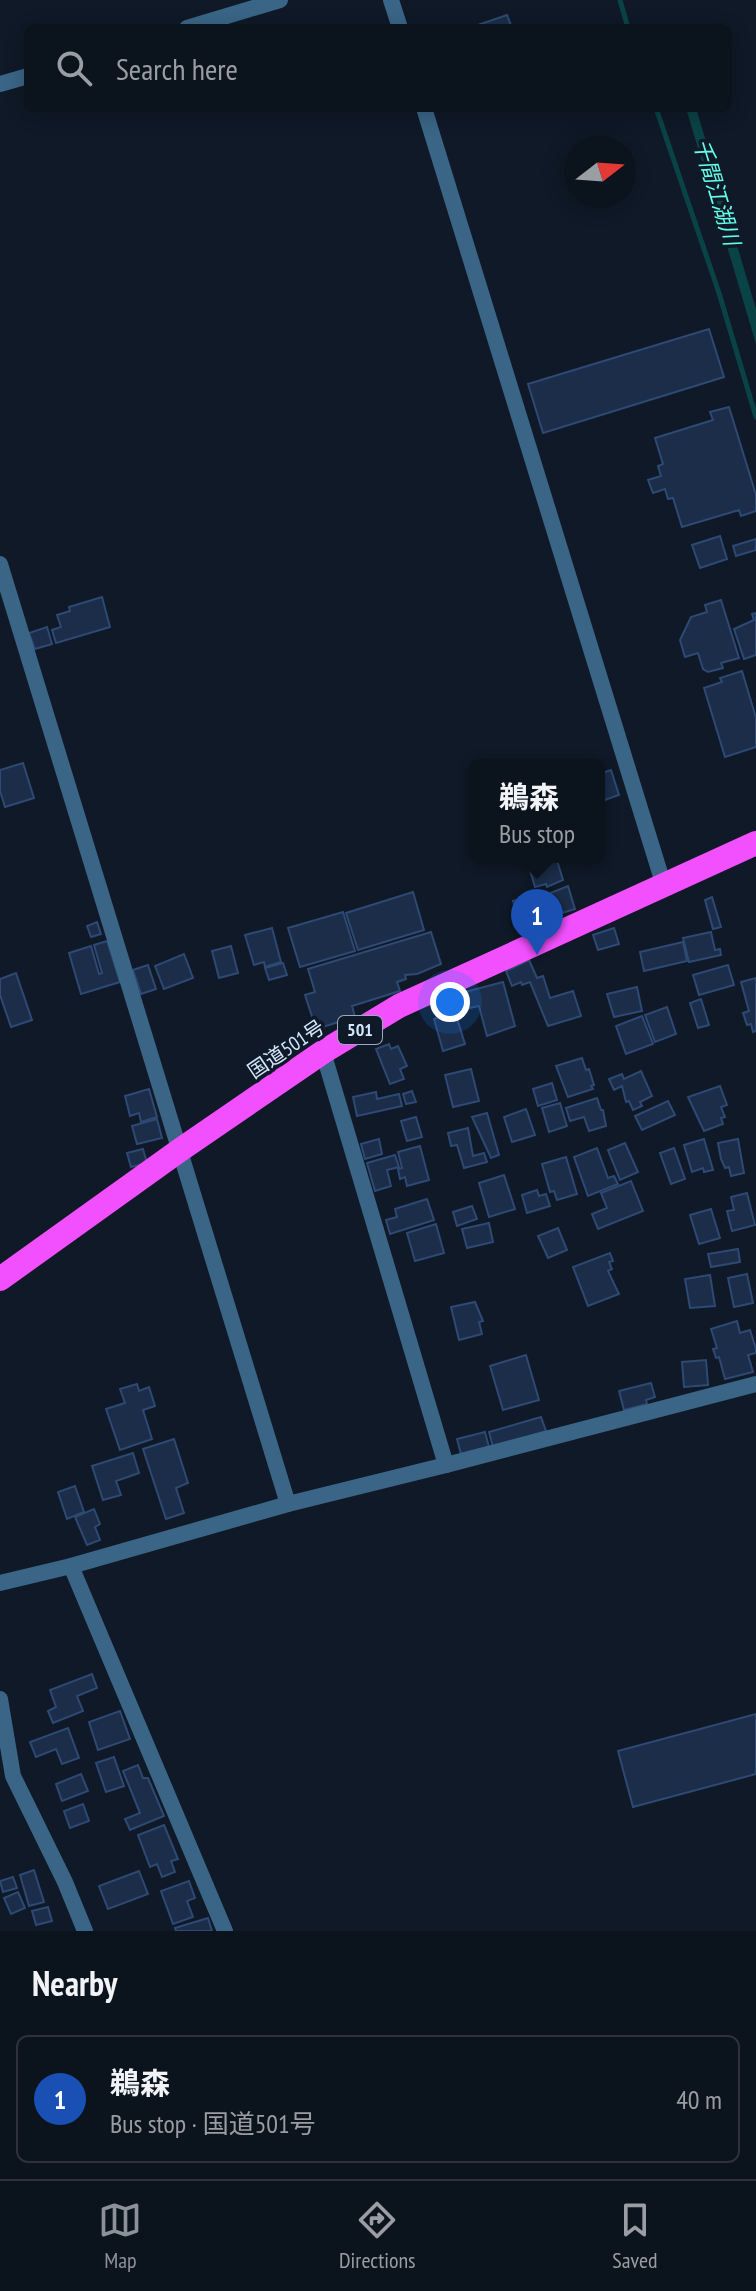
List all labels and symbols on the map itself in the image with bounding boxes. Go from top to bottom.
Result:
water label: 千間江湖川 [688,135,747,251]
north arrow [564,136,636,208]
pin: 1 [511,889,563,955]
your location [430,982,470,1022]
street label: 国道501号 [243,1014,329,1084]
road number: 501 [338,1016,382,1044]

